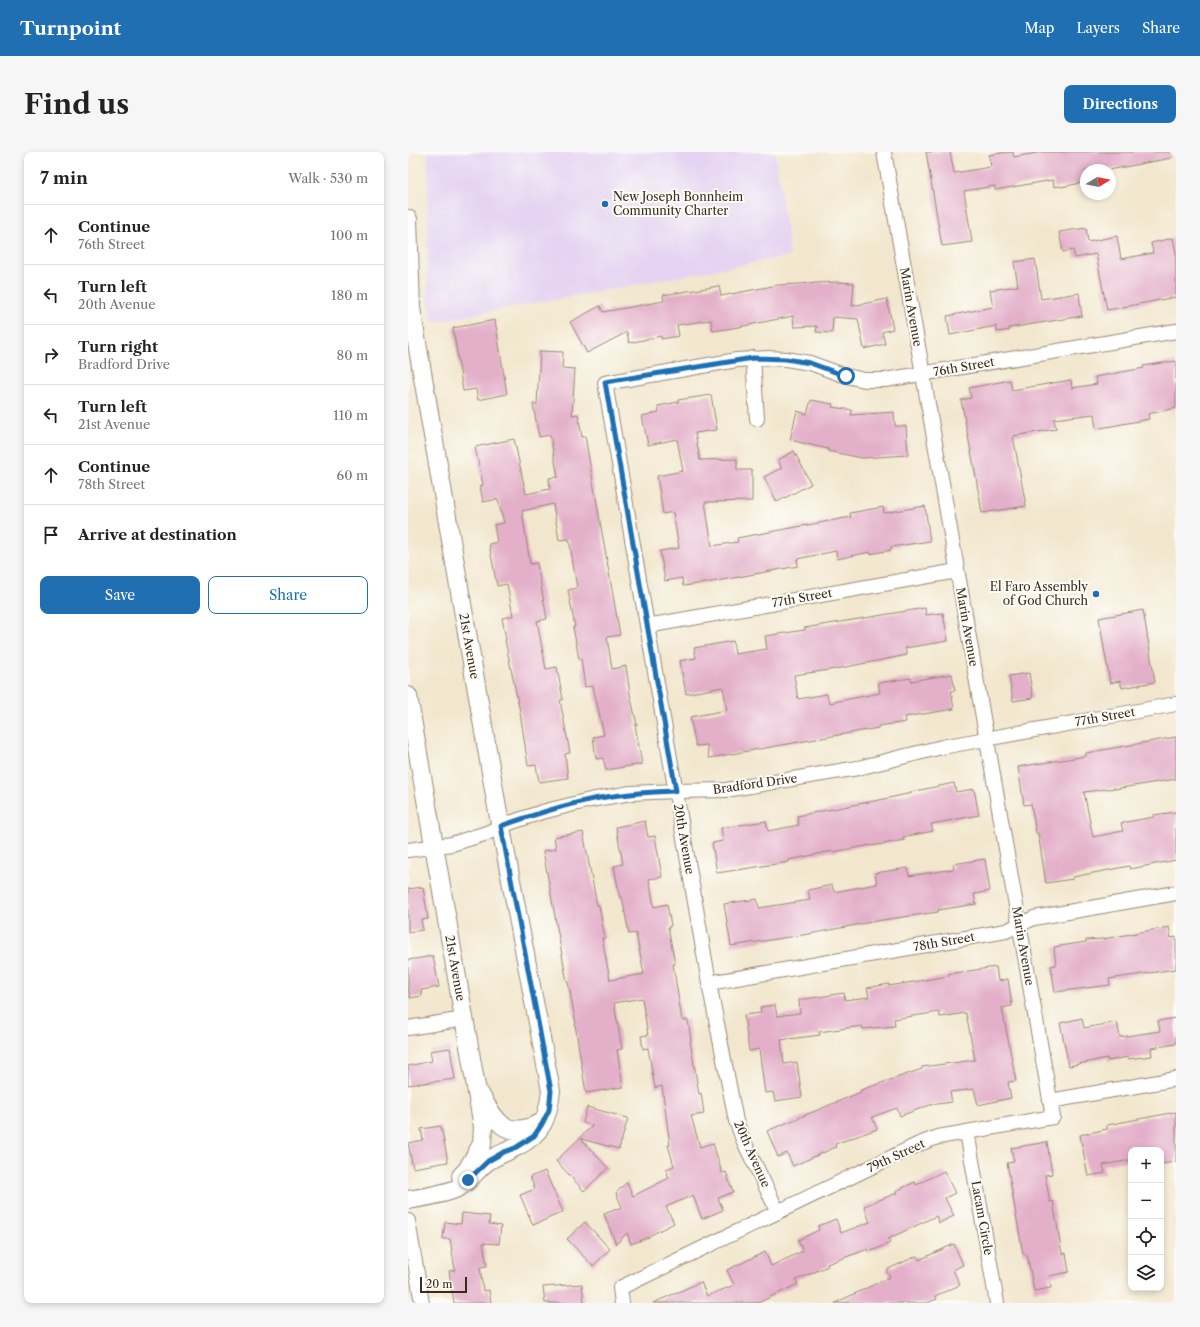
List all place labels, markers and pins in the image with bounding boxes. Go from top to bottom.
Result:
place label: New Joseph Bonnheim Community Charter [613,189,743,218]
marker: New Joseph Bonnheim Community Charter [600,199,610,209]
place label: El Faro Assembly of God Church [990,579,1088,608]
marker: El Faro Assembly of God Church [1091,589,1101,599]

